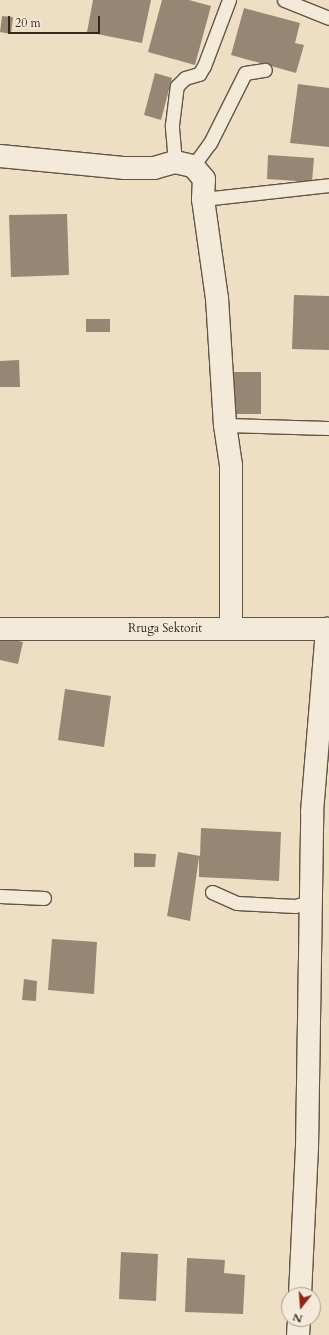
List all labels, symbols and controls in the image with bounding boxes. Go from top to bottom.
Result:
scale bar [10,8,102,34]
text: 20 m [15,15,41,31]
street label: Rruga Sektorit [128,622,202,636]
north arrow [281,1287,321,1327]
text: N [291,1309,304,1327]

